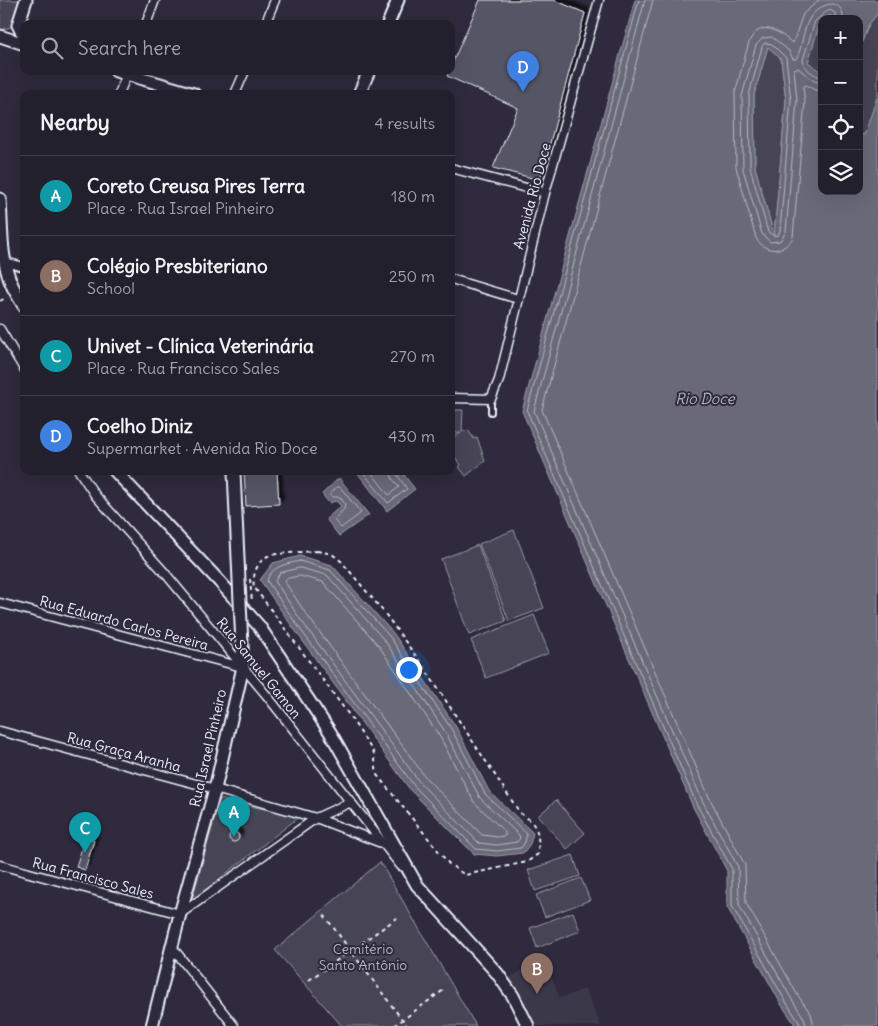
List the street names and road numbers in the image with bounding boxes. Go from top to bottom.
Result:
street label: Avenida Rio Doce [509,141,555,251]
street label: Rua Eduardo Carlos Pereira [38,592,210,654]
street label: Rua Samuel Gamon [213,614,305,722]
street label: Rua Israel Pinheiro [186,687,230,809]
street label: Rua Graça Aranha [65,728,183,776]
street label: Rua Francisco Sales [30,853,156,903]

